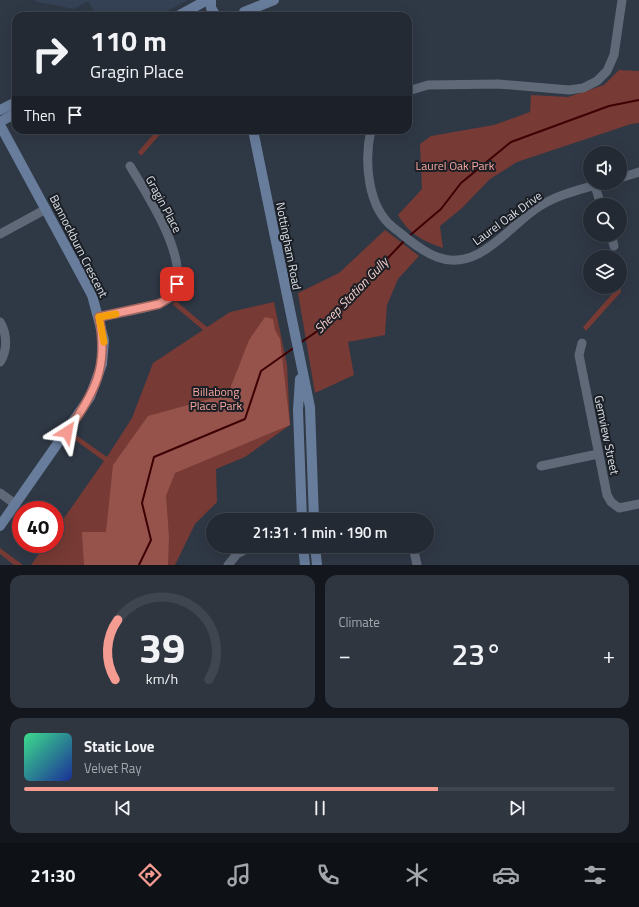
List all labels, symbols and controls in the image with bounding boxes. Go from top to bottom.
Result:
text: 110 m [90,19,167,62]
icon: right [24,28,76,80]
text: Gragin Place [90,58,184,85]
text: Then [24,104,56,127]
icon: arrive [64,104,86,126]
map controls [583,146,627,294]
button: sound [583,146,627,190]
park label: Laurel Oak Park [416,156,495,175]
street label: Gragin Place [141,172,187,236]
street label: Laurel Oak Drive [468,186,546,250]
street label: Bannockburn Crescent [45,191,114,302]
button: search [583,198,627,242]
street label: Nottingham Road [271,200,307,292]
button: layers [583,250,627,294]
water label: Sheep Station Gully [309,251,394,338]
pin [160,267,194,301]
icon: arrive [166,273,188,295]
park label: Billabong Place Park [190,382,243,415]
street label: Gemview Street [589,394,625,477]
position arrow [46,411,88,453]
speed limit sign: 40 [12,501,64,553]
text: 21:31 · 1 min · 190 m [253,521,387,544]
text: Climate [339,612,380,632]
text: 39 [139,615,186,678]
text: 23° [452,631,502,677]
text: − [339,638,351,672]
text: + [603,638,615,672]
text: km/h [146,667,178,689]
text: Static Love [84,735,155,758]
text: Velvet Ray [84,758,142,778]
icon: previous [112,797,134,819]
icon: pause [309,797,331,819]
icon: next [506,797,528,819]
icon: directions [136,861,164,889]
icon: music [225,861,253,889]
icon: phone [314,861,342,889]
icon: climate [403,861,431,889]
icon: car [492,861,520,889]
icon: filters [581,861,609,889]
text: 21:30 [30,862,75,889]

